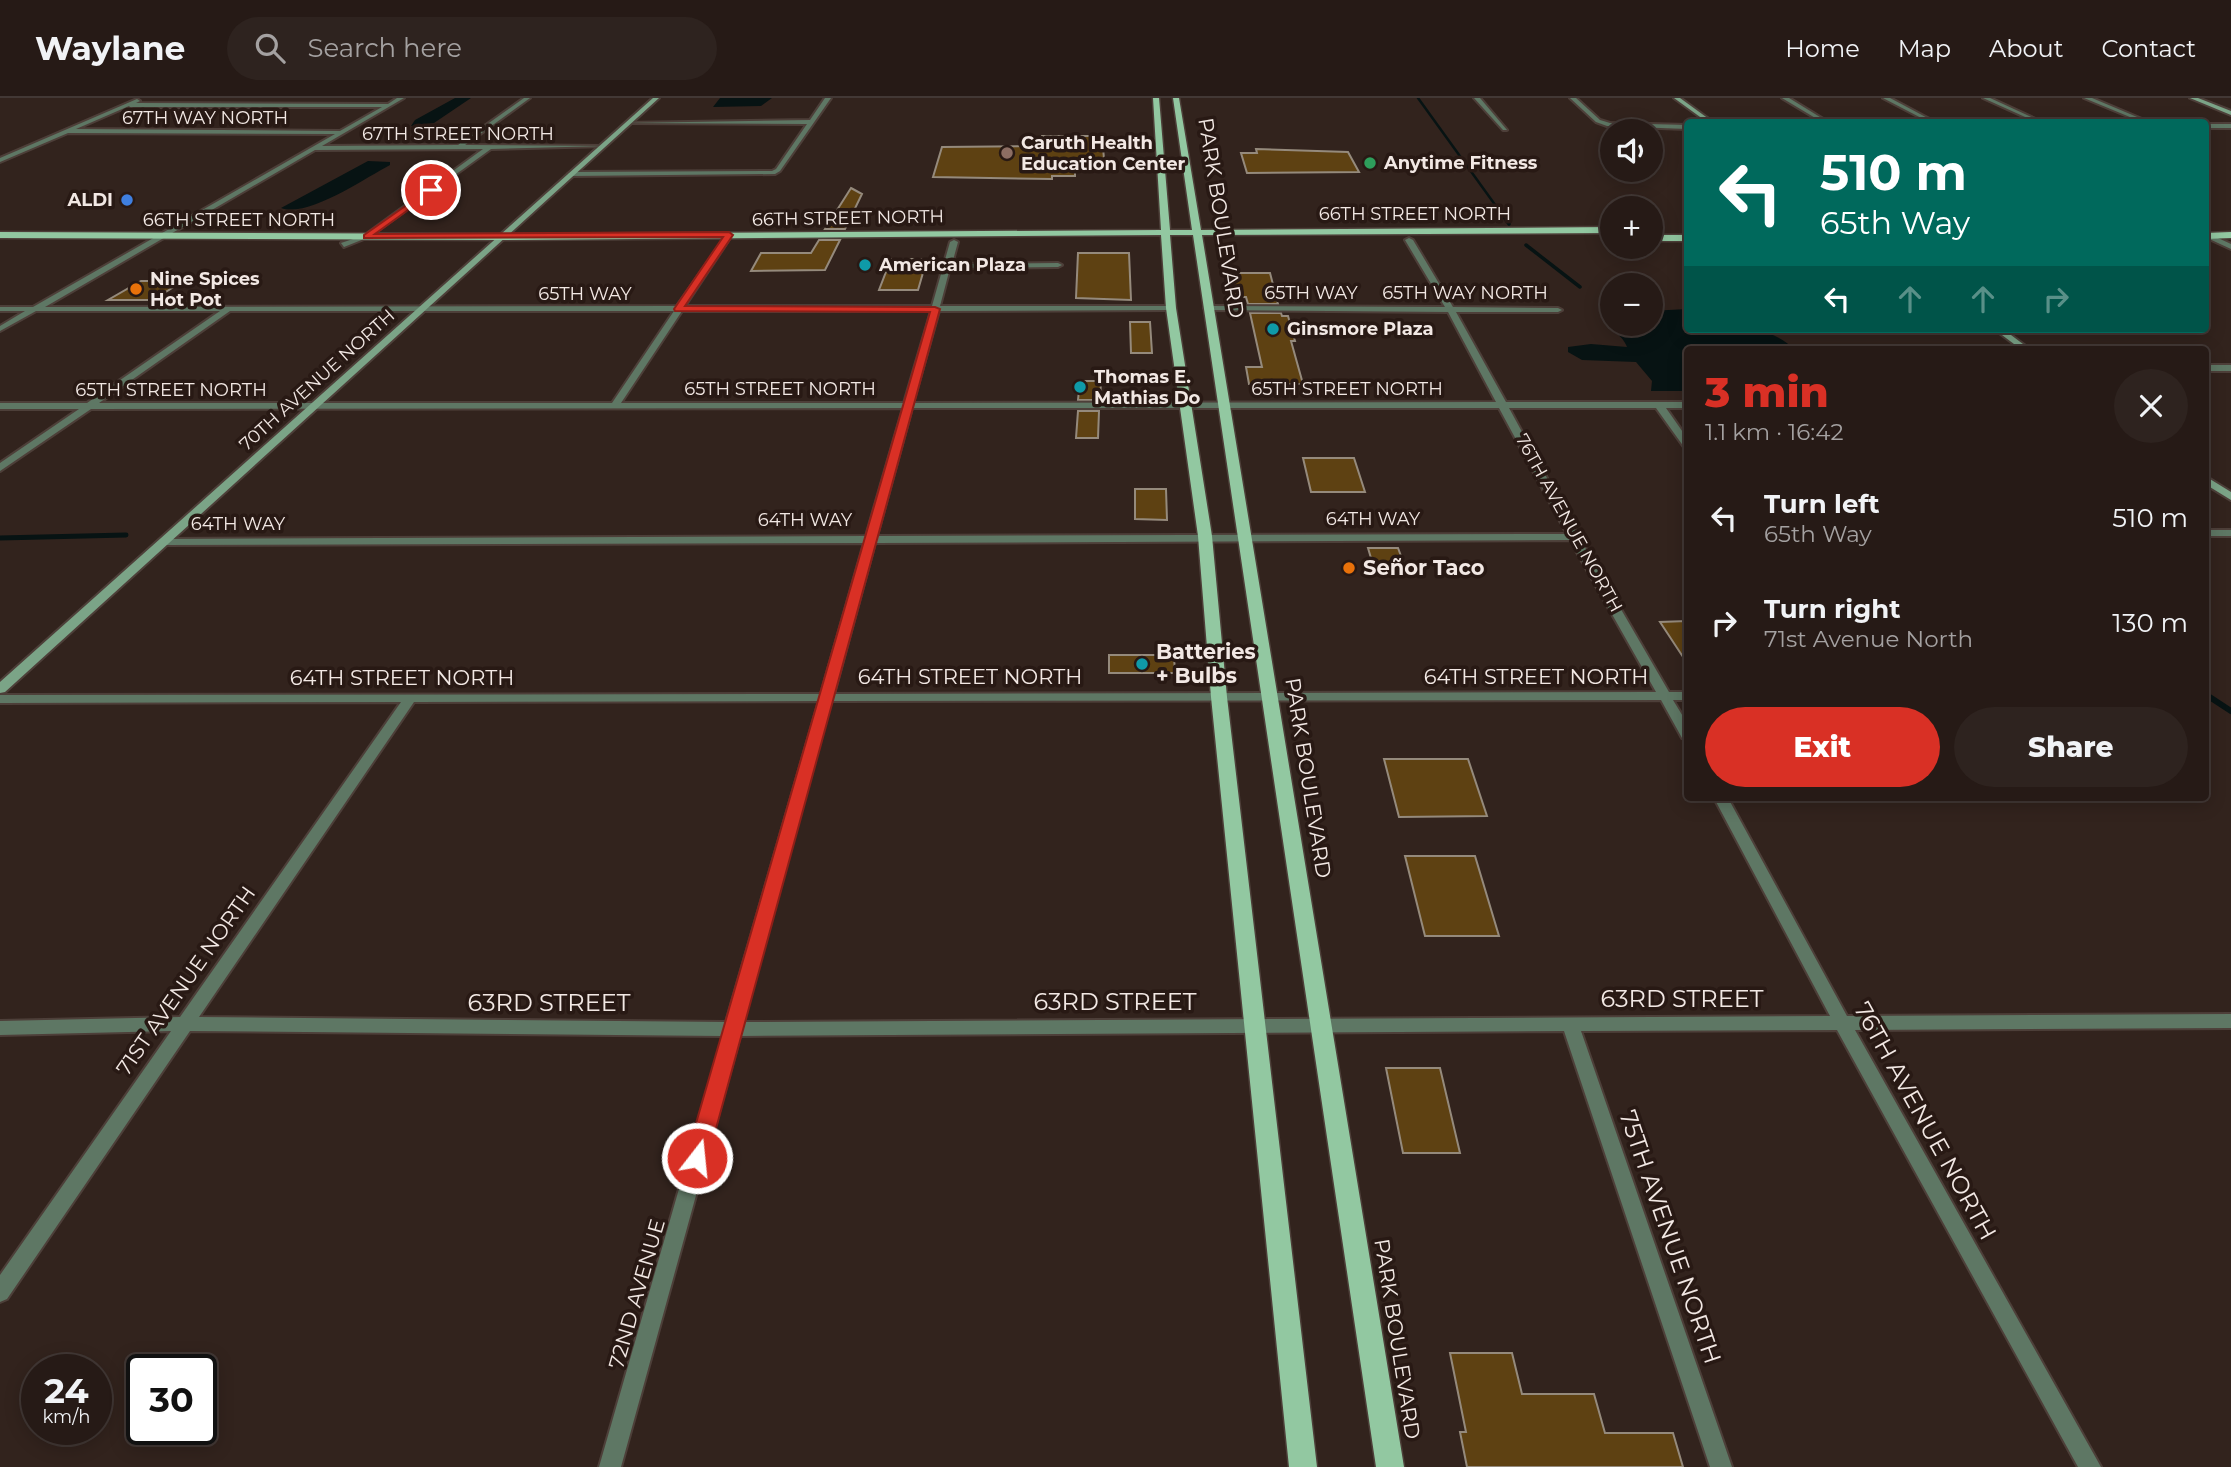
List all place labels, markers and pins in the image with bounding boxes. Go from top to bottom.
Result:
place label: Caruth Health Education Center [1021,132,1186,175]
marker: Caruth Health Education Center [999,145,1015,161]
place label: Anytime Fitness [1383,152,1538,174]
marker: Anytime Fitness [1362,155,1378,171]
pin [401,160,461,220]
place label: ALDI [67,189,113,211]
marker: ALDI [119,192,135,208]
place label: American Plaza [878,254,1026,276]
marker: American Plaza [857,257,873,273]
place label: Nine Spices Hot Pot [150,268,260,311]
marker: Nine Spices Hot Pot [128,281,144,297]
place label: Ginsmore Plaza [1287,318,1434,340]
marker: Ginsmore Plaza [1265,321,1281,337]
place label: Thomas E. Mathias Do [1094,366,1201,409]
marker: Thomas E. Mathias Do [1072,379,1088,395]
place label: Señor Taco [1363,555,1485,580]
marker: Señor Taco [1341,560,1357,576]
place label: Batteries + Bulbs [1156,639,1256,688]
marker: Batteries + Bulbs [1134,656,1150,672]

